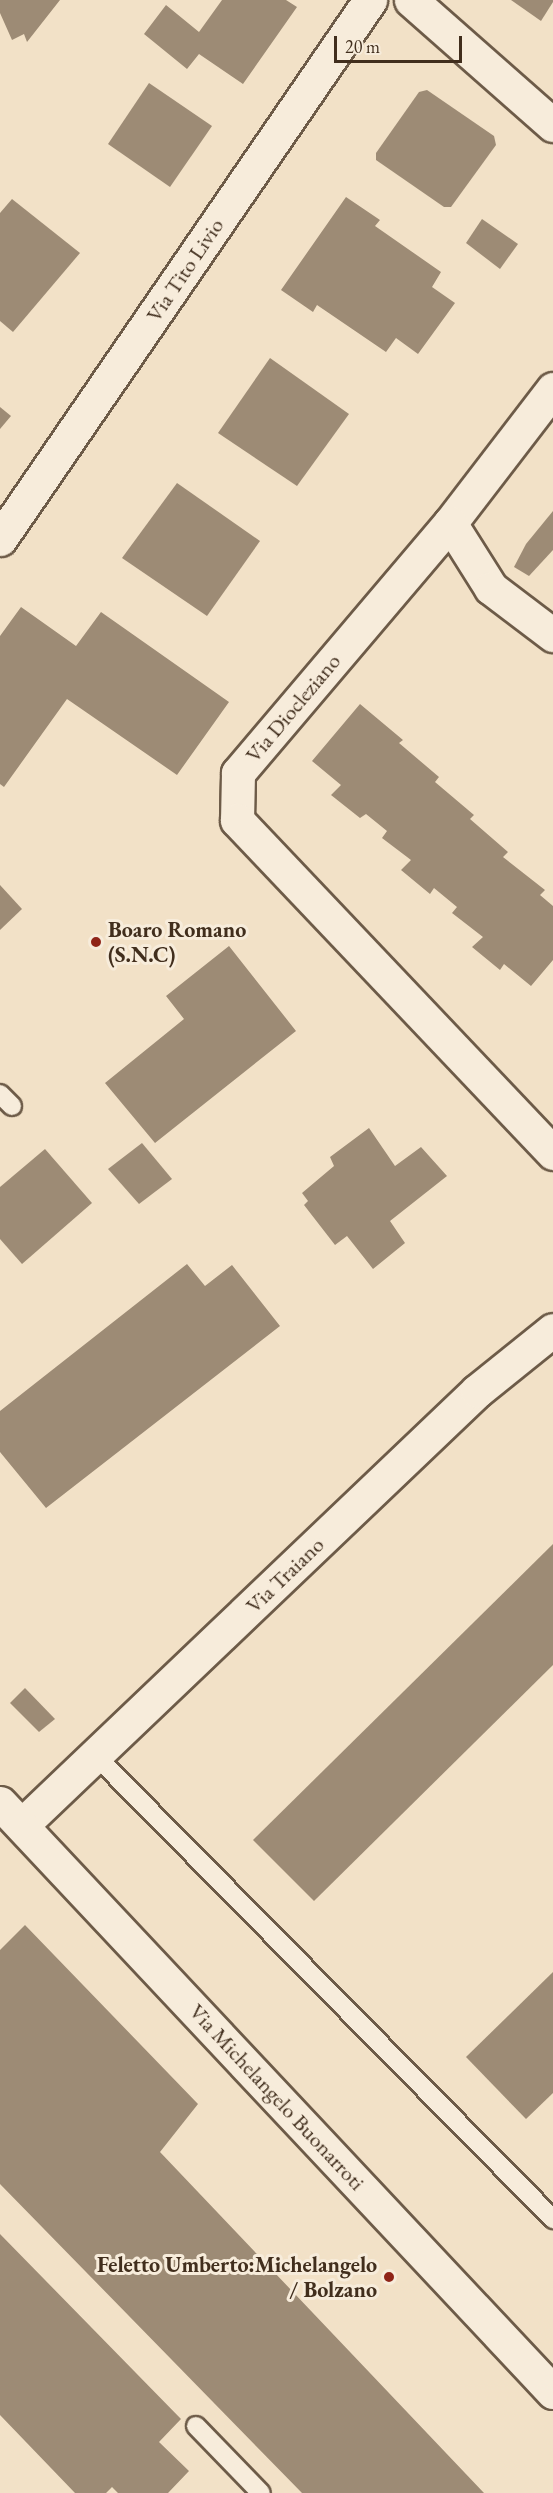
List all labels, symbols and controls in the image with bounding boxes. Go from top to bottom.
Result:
scale bar [337,24,464,62]
text: 20 m [345,35,380,58]
street label: Via Tito Livio [141,213,229,327]
street label: Via Diocleziano [240,648,346,768]
place label: Boaro Romano (S.N.C) [108,916,246,968]
marker: Boaro Romano (S.N.C) [89,935,103,949]
street label: Via Traiano [240,1531,330,1619]
street label: Via Michelangelo Buonarroti [184,1998,370,2196]
place label: Feletto Umberto:Michelangelo / Bolzano [97,2251,377,2302]
marker: Feletto Umberto:Michelangelo / Bolzano [382,2270,396,2284]

